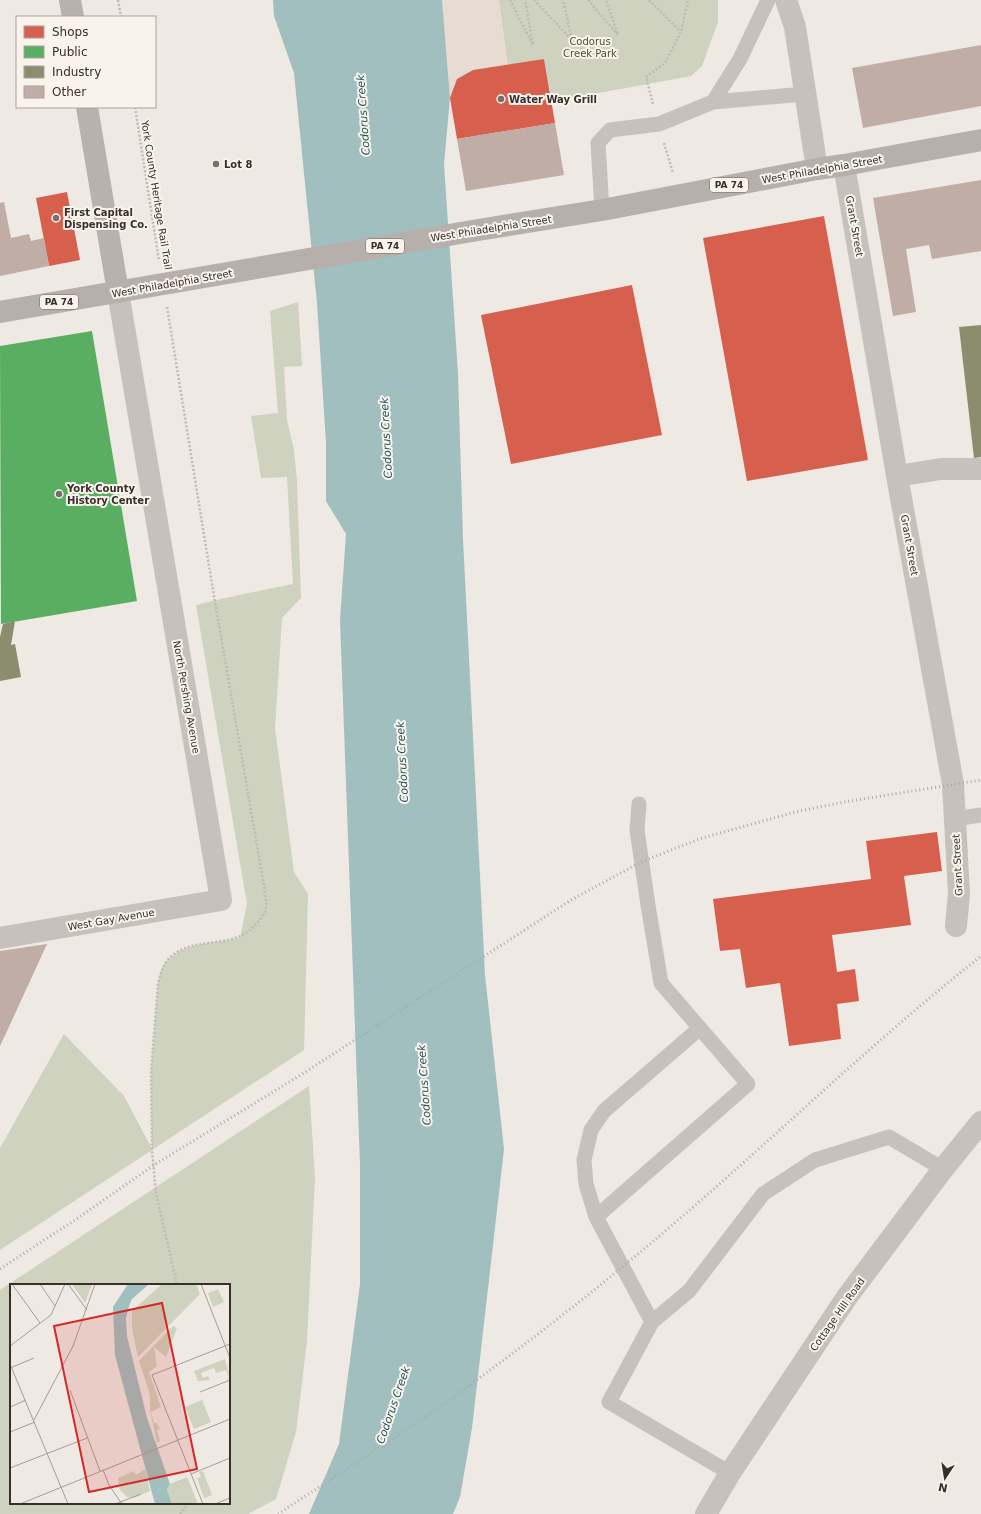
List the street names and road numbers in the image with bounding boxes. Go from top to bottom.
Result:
street label: York County Heritage Rail Trail [139,119,174,271]
street label: West Philadelphia Street [761,153,883,186]
road number: PA 74 [710,178,748,192]
street label: Grant Street [844,195,865,258]
street label: West Philadelphia Street [430,213,552,243]
road number: PA 74 [366,239,404,253]
street label: West Philadelphia Street [111,267,233,300]
road number: PA 74 [40,295,78,309]
street label: Grant Street [899,514,920,577]
street label: North Pershing Avenue [171,640,202,754]
street label: Grant Street [950,834,965,896]
street label: West Gay Avenue [67,906,155,933]
street label: Cottage Hill Road [808,1276,867,1353]

